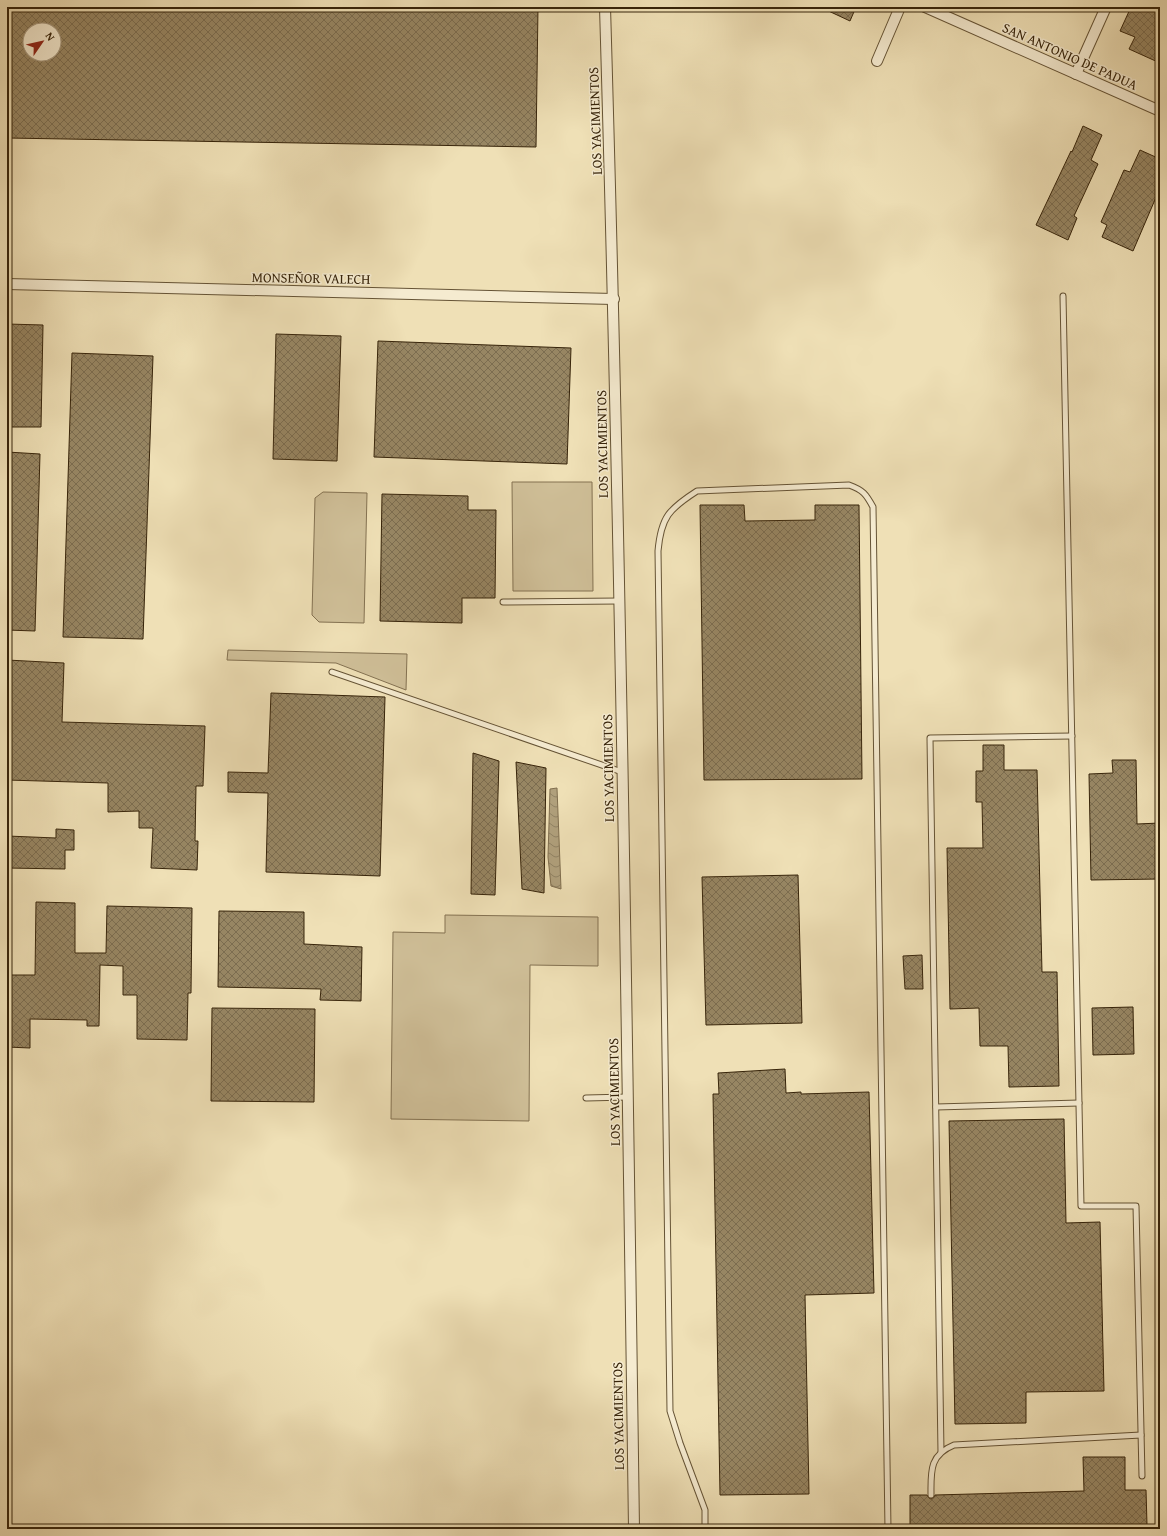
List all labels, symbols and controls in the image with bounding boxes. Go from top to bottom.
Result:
street label: SAN ANTONIO DE PADUA [999,17,1141,95]
north arrow [22,22,62,62]
text: N [42,29,59,44]
street label: LOS YACIMIENTOS [583,67,607,175]
street label: MONSEÑOR VALECH [251,267,371,289]
street label: LOS YACIMIENTOS [591,390,613,498]
street label: LOS YACIMIENTOS [597,714,619,822]
street label: LOS YACIMIENTOS [603,1038,625,1146]
street label: LOS YACIMIENTOS [607,1362,629,1470]

